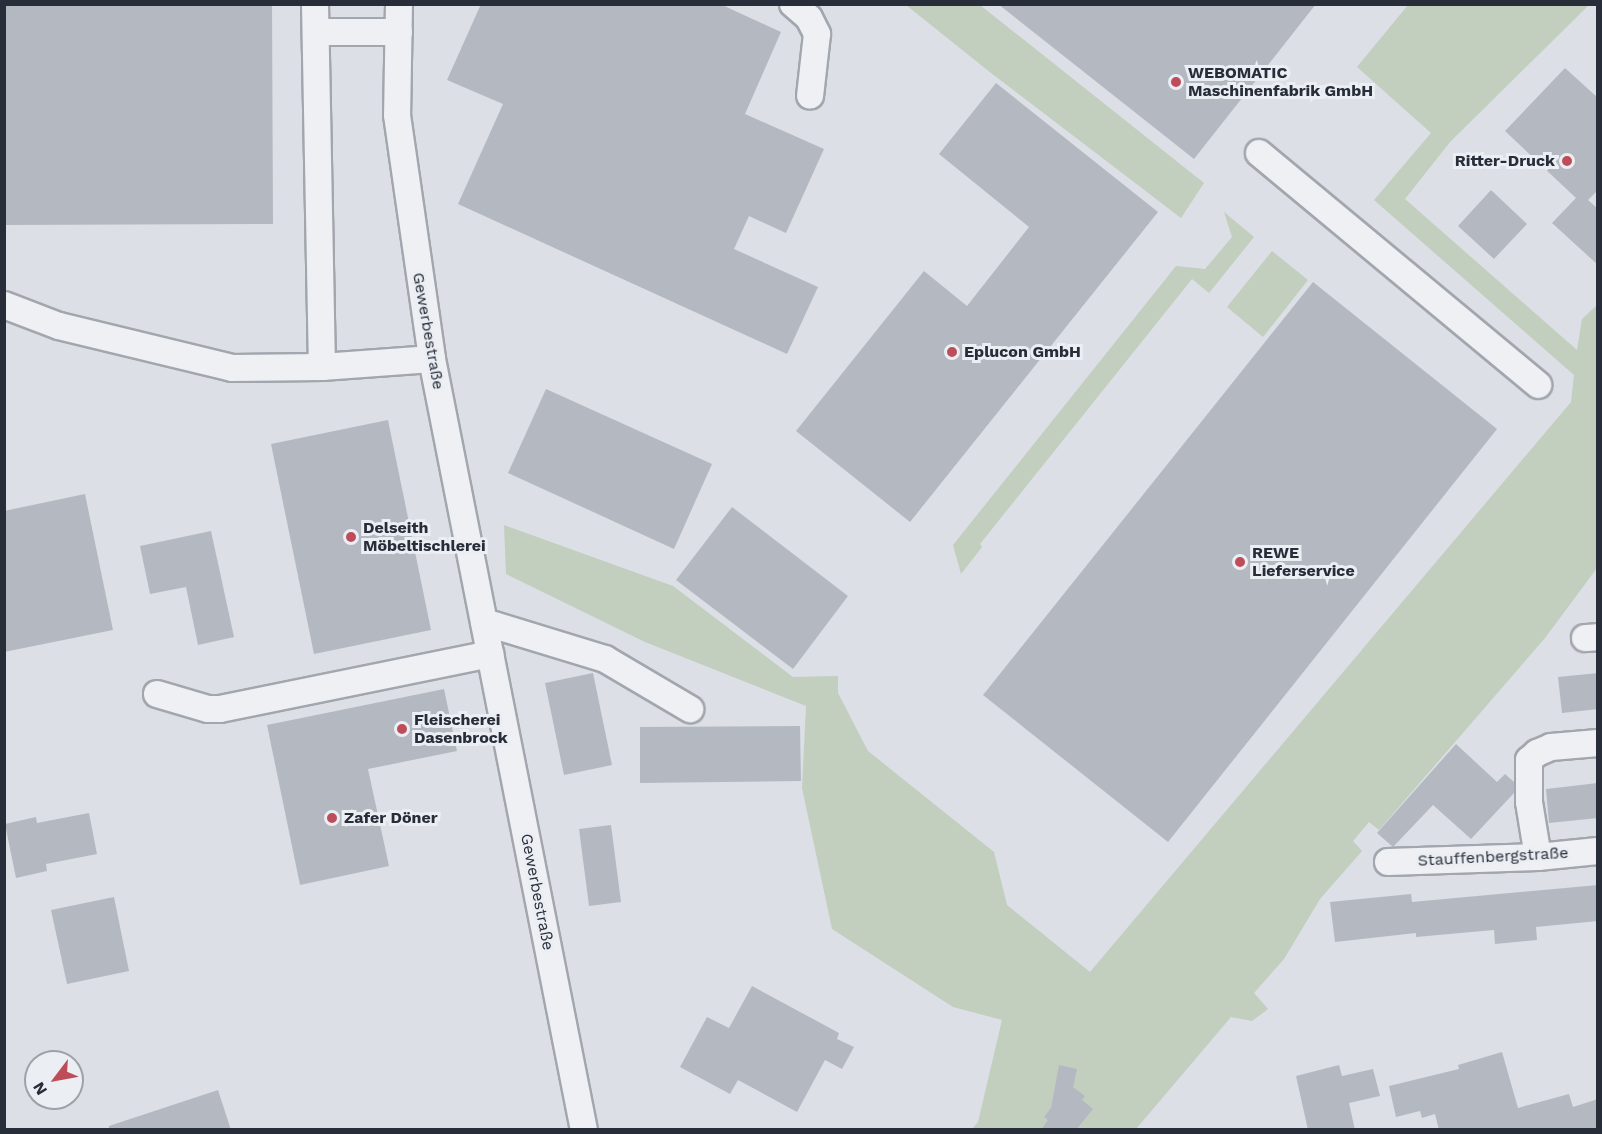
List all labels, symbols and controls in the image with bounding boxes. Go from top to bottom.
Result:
place label: WEBOMATIC Maschinenfabrik GmbH [1188,63,1373,101]
marker: WEBOMATIC Maschinenfabrik GmbH [1169,75,1183,89]
place label: Ritter-Druck [1455,151,1555,171]
marker: Ritter-Druck [1560,154,1574,168]
street label: Gewerbestraße [408,271,448,391]
place label: Eplucon GmbH [964,342,1081,362]
marker: Eplucon GmbH [945,345,959,359]
place label: Delseith Möbeltischlerei [363,518,486,556]
marker: Delseith Möbeltischlerei [344,530,358,544]
place label: REWE Lieferservice [1252,543,1355,581]
marker: REWE Lieferservice [1233,555,1247,569]
place label: Fleischerei Dasenbrock [414,710,508,748]
marker: Fleischerei Dasenbrock [395,722,409,736]
place label: Zafer Döner [344,808,438,828]
marker: Zafer Döner [325,811,339,825]
street label: Gewerbestraße [516,832,558,952]
street label: Stauffenbergstraße [1417,843,1569,871]
north arrow [24,1050,84,1110]
text: N [29,1079,51,1099]

